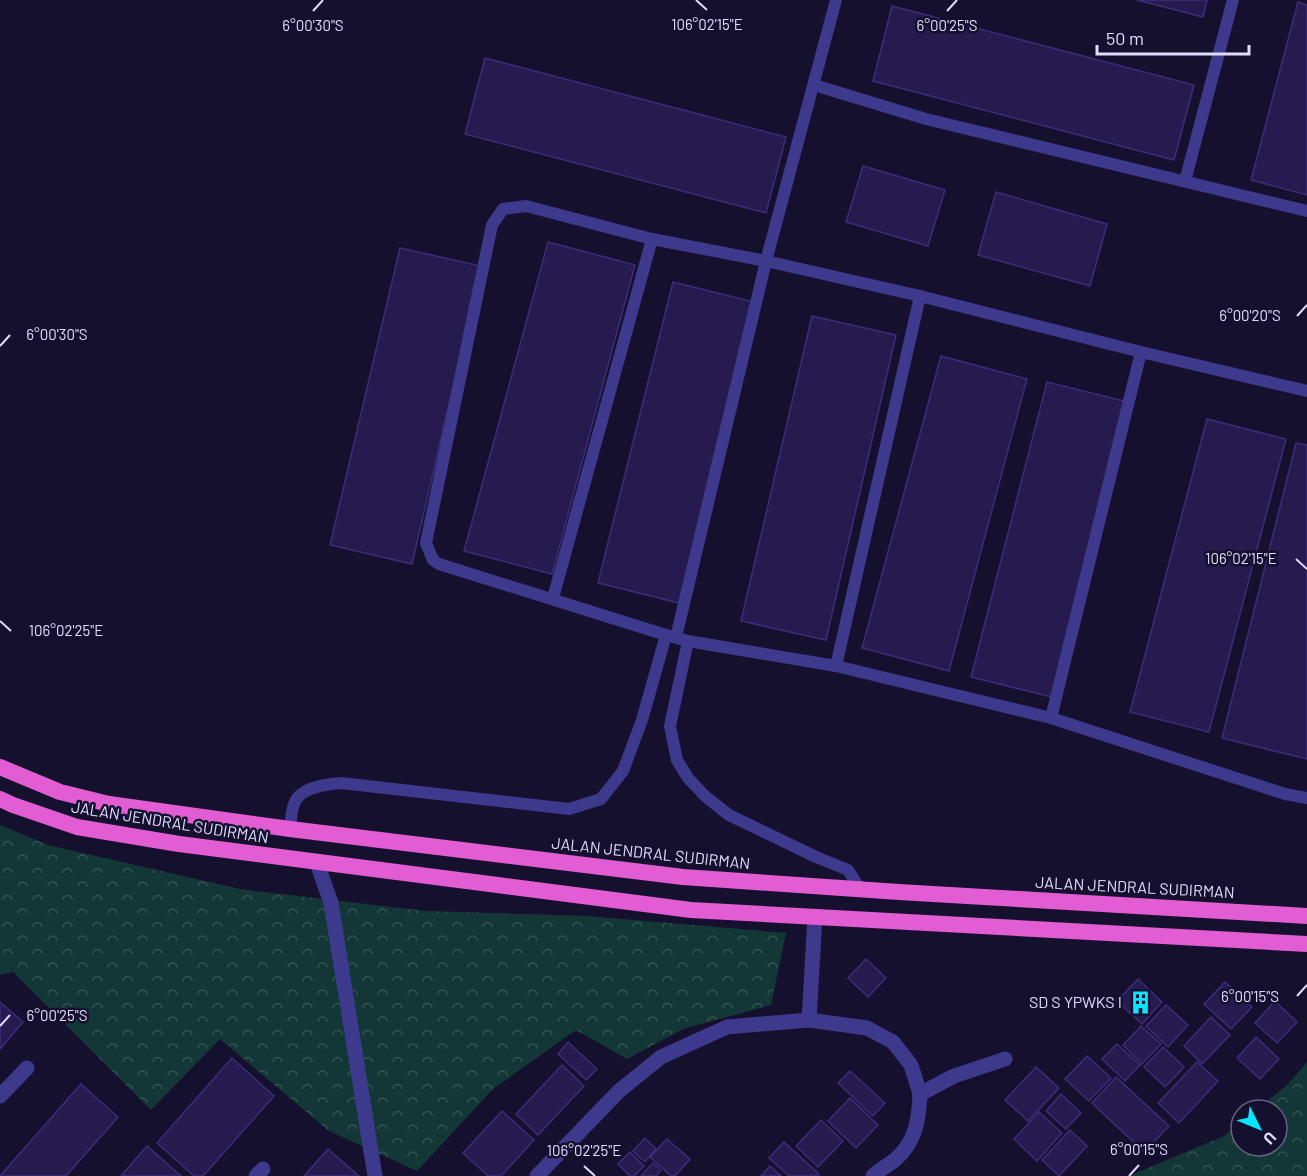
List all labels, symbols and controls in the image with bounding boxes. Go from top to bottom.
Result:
text: 106°02'15"E [671,15,743,33]
text: 6°00'30"S [282,16,344,34]
text: 6°00'25"S [917,16,977,34]
scale bar [1097,18,1248,56]
text: 50 m [1106,27,1144,49]
text: 6°00'20"S [1219,306,1281,324]
text: 6°00'30"S [26,325,88,343]
text: 106°02'15"E [1205,549,1277,567]
text: 106°02'25"E [29,621,103,639]
street label: JALAN JENDRAL SUDIRMAN [70,797,270,847]
street label: JALAN JENDRAL SUDIRMAN [551,833,751,872]
street label: JALAN JENDRAL SUDIRMAN [1035,872,1235,901]
text: 6°00'15"S [1221,987,1279,1005]
building icon: SD S YPWKS I [1127,989,1153,1015]
place label: SD S YPWKS I [1029,992,1122,1011]
text: 6°00'25"S [27,1006,87,1024]
north arrow [1229,1098,1289,1158]
text: U [1260,1128,1281,1149]
text: 6°00'15"S [1110,1140,1168,1158]
text: 106°02'25"E [547,1141,621,1159]

